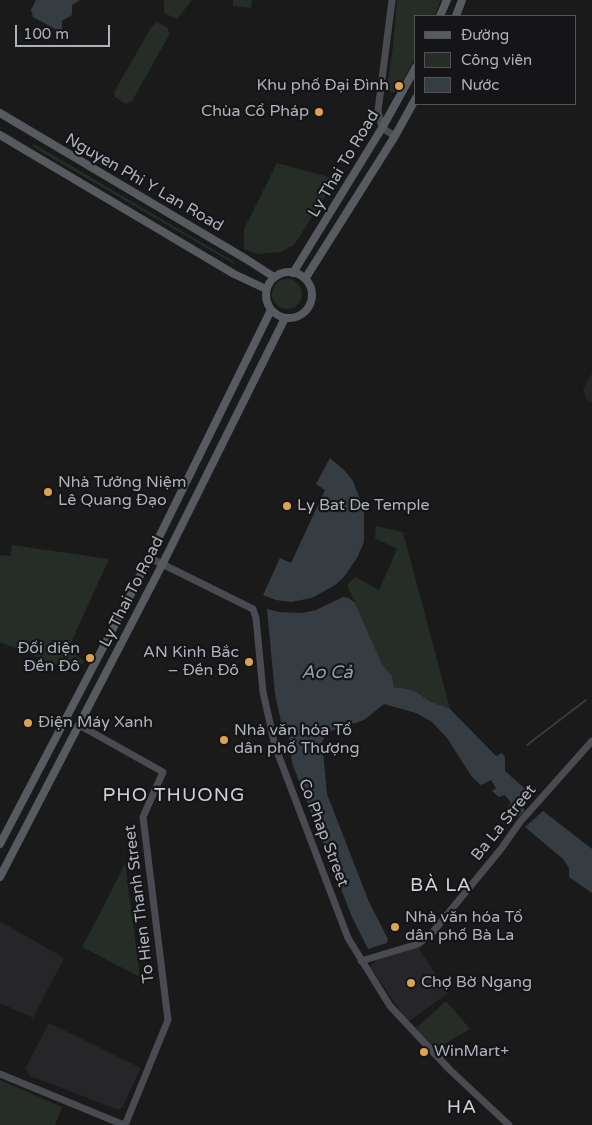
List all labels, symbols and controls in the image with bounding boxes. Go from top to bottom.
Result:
scale bar [18,15,112,47]
legend [414,15,577,105]
text: 100 m [23,25,69,43]
text: Đường [461,26,509,44]
text: Công viên [461,51,532,69]
place label: Khu phố Đại Đình [256,76,389,96]
text: Nước [461,76,499,94]
marker: Khu phố Đại Đình [393,80,405,92]
place label: Chùa Cổ Pháp [201,102,309,122]
marker: Chùa Cổ Pháp [313,106,325,118]
street label: Ly Thai To Road [305,107,383,221]
street label: Nguyen Phi Y Lan Road [62,130,226,236]
place label: Nhà Tưởng Niệm Lê Quang Đạo [58,473,186,511]
marker: Nhà Tưởng Niệm Lê Quang Đạo [42,486,54,498]
place label: Ly Bat De Temple [297,496,430,516]
marker: Ly Bat De Temple [281,500,293,512]
street label: Ly Thai To Road [96,534,168,650]
place label: Đối diện Đền Đô [17,639,80,677]
place label: AN Kinh Bắc – Đền Đô [143,643,239,681]
marker: Đối diện Đền Đô [84,652,96,664]
marker: AN Kinh Bắc – Đền Đô [243,656,255,668]
water label: Ao Cả [301,662,353,684]
place label: Điện Máy Xanh [38,713,153,733]
marker: Điện Máy Xanh [22,717,34,729]
place label: Nhà văn hóa Tổ dân phố Thượng [234,721,360,759]
marker: Nhà văn hóa Tổ dân phố Thượng [218,734,230,746]
street label: Co Phap Street [294,776,352,890]
street label: Ba La Street [467,781,541,865]
district label: PHO THUONG [101,785,247,807]
street label: To Hien Thanh Street [121,824,159,984]
district label: BÀ LA [409,875,473,897]
place label: Nhà văn hóa Tổ dân phố Bà La [405,908,523,946]
marker: Nhà văn hóa Tổ dân phố Bà La [389,921,401,933]
place label: Chợ Bờ Ngang [421,973,532,993]
marker: Chợ Bờ Ngang [405,977,417,989]
place label: WinMart+ [434,1042,509,1062]
marker: WinMart+ [418,1046,430,1058]
district label: HA [446,1097,478,1119]

